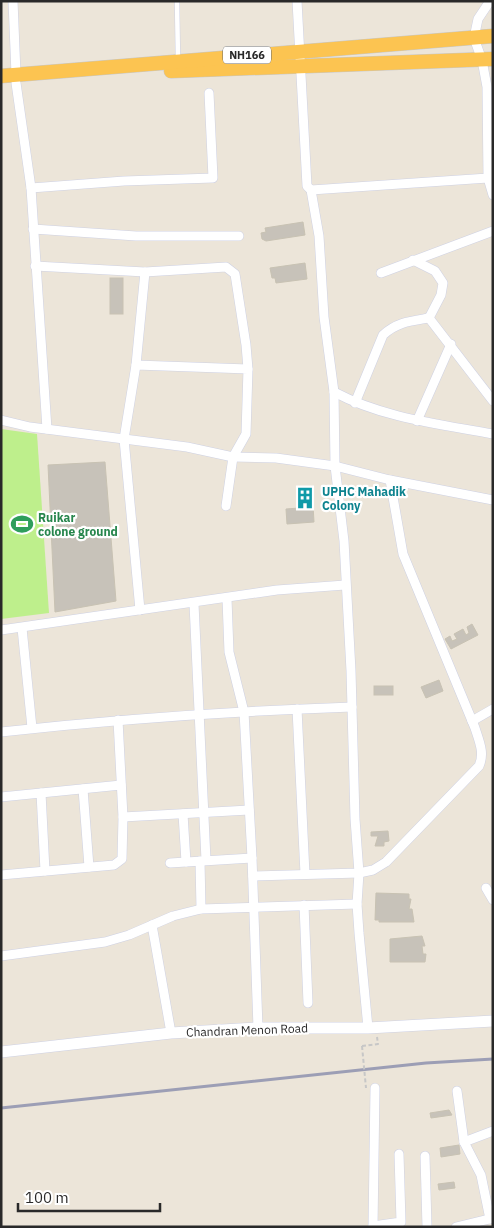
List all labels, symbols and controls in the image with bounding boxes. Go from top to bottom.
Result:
road number: NH166 [223,46,271,64]
place label: UPHC Mahadik Colony [322,484,406,513]
building icon: UPHC Mahadik Colony [292,485,318,511]
place label: Ruikar colone ground [38,510,118,539]
sports icon: Ruikar colone ground [9,511,35,537]
street label: Chandran Menon Road [186,1020,308,1040]
scale bar [18,1180,160,1212]
text: 100 m [25,1188,69,1207]

